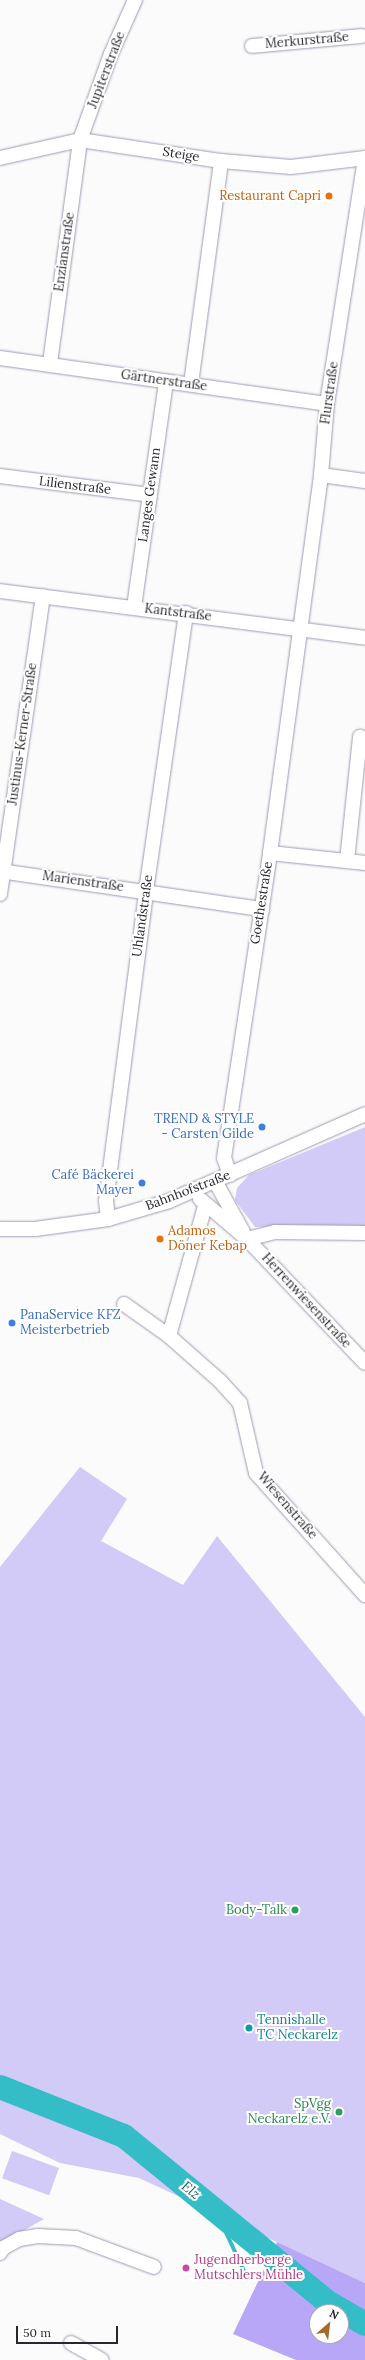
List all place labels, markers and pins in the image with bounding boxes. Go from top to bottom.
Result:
place label: Restaurant Capri [219,188,321,204]
marker: Restaurant Capri [324,191,334,201]
place label: TREND & STYLE - Carsten Gilde [154,1112,254,1143]
marker: TREND & STYLE - Carsten Gilde [257,1122,267,1132]
place label: Café Bäckerei Mayer [52,1168,134,1199]
marker: Café Bäckerei Mayer [137,1178,147,1188]
place label: Adamos Döner Kebap [168,1224,247,1255]
marker: Adamos Döner Kebap [155,1234,165,1244]
place label: PanaService KFZ Meisterbetrieb [20,1308,121,1339]
marker: PanaService KFZ Meisterbetrieb [7,1318,17,1328]
place label: Body-Talk [226,1902,287,1918]
marker: Body-Talk [290,1905,300,1915]
place label: Tennishalle TC Neckarelz [257,2013,338,2044]
marker: Tennishalle TC Neckarelz [244,2023,254,2033]
place label: SpVgg Neckarelz e.V. [248,2097,331,2128]
marker: SpVgg Neckarelz e.V. [334,2107,344,2117]
place label: Jugendherberge Mutschlers Mühle [194,2253,303,2284]
marker: Jugendherberge Mutschlers Mühle [181,2263,191,2273]

